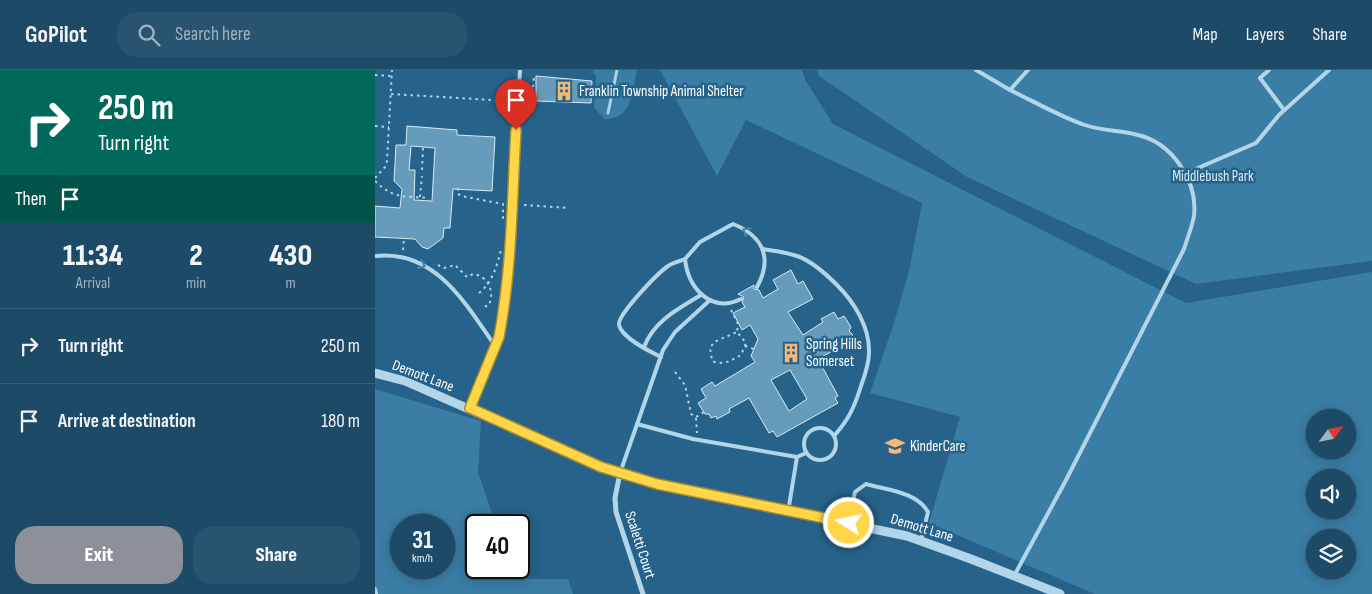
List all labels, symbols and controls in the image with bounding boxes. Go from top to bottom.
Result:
search box [117,12,467,57]
text: GoPilot [25,20,87,49]
icon: search [135,21,163,49]
text: Search here [175,23,251,46]
text: Map [1193,24,1218,45]
text: Layers [1246,24,1285,45]
text: Share [1313,24,1347,45]
pin [495,79,537,130]
building icon: Franklin Township Animal Shelter [553,80,575,102]
place label: Franklin Township Animal Shelter [579,82,744,101]
icon: arrive [502,86,530,114]
text: 250 m [98,87,174,130]
icon: right [15,90,80,155]
text: Turn right [98,130,169,157]
park label: Middlebush Park [1172,167,1254,186]
icon: arrive [56,185,84,213]
text: Then [15,188,46,211]
one-way arrow [742,227,751,237]
text: 11:34 [63,238,123,274]
text: 2 [189,238,203,274]
text: 430 [269,238,312,274]
one-way arrow [417,259,426,270]
text: Arrival [76,274,110,293]
text: min [186,274,206,293]
text: m [285,274,296,293]
icon: right [15,332,43,360]
text: Turn right [58,335,123,358]
text: 250 m [321,335,360,358]
place label: Spring Hills Somerset [806,335,862,371]
building icon: Spring Hills Somerset [780,342,802,364]
street label: Demott Lane [389,356,457,396]
icon: arrive [15,407,43,435]
north arrow [1306,409,1356,459]
map controls [1306,409,1356,579]
text: Arrive at destination [58,410,196,433]
text: 180 m [321,410,360,433]
school or university icon: KinderCare [884,435,906,457]
place label: KinderCare [910,437,966,456]
button: sound [1306,469,1356,519]
position arrow [822,496,874,548]
street label: Scaletti Court [620,509,660,582]
street label: Demott Lane [888,509,956,547]
speed limit sign: 40 [465,514,530,579]
text: 31 [412,525,433,556]
button: Exit [15,526,183,584]
button: Share [193,526,360,584]
button: layers [1306,529,1356,579]
text: km/h [412,551,433,566]

